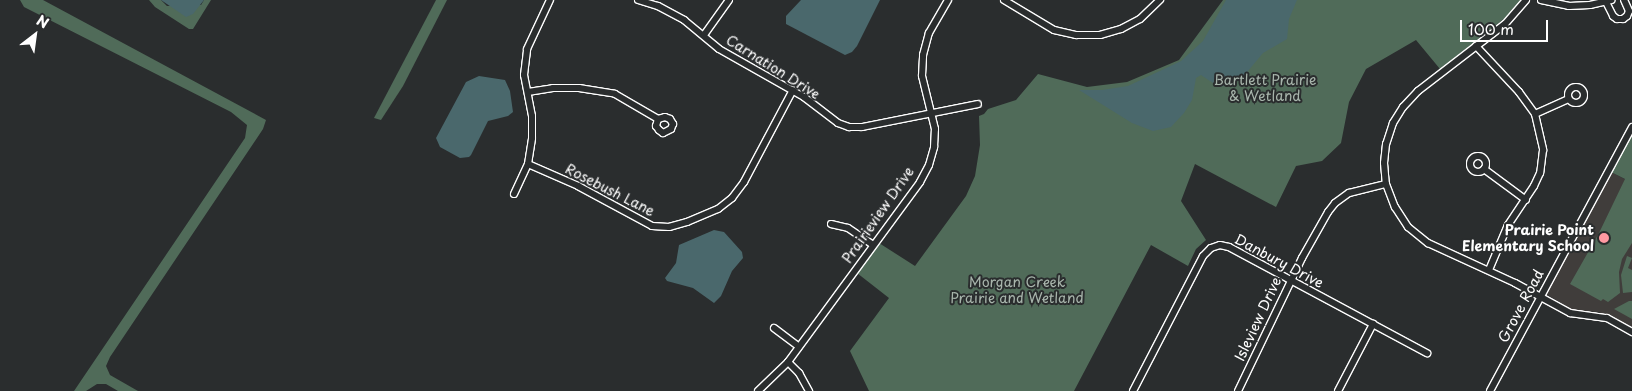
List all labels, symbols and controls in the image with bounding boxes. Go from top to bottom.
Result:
north arrow [10,10,60,60]
text: N [33,10,53,33]
scale bar [1462,10,1550,42]
text: 100 m [1468,17,1514,40]
street label: Carnation Drive [723,31,823,103]
park label: Bartlett Prairie & Wetland [1213,72,1317,104]
street label: Rosebush Lane [562,160,658,220]
street label: Prairieview Drive [838,164,918,266]
place label: Prairie Point Elementary School [1462,222,1594,254]
street label: Danbury Drive [1231,230,1327,292]
marker: Prairie Point Elementary School [1598,232,1610,244]
street label: Grove Road [1495,267,1547,345]
park label: Morgan Creek Prairie and Wetland [949,274,1085,306]
street label: Isleview Drive [1231,274,1285,364]

